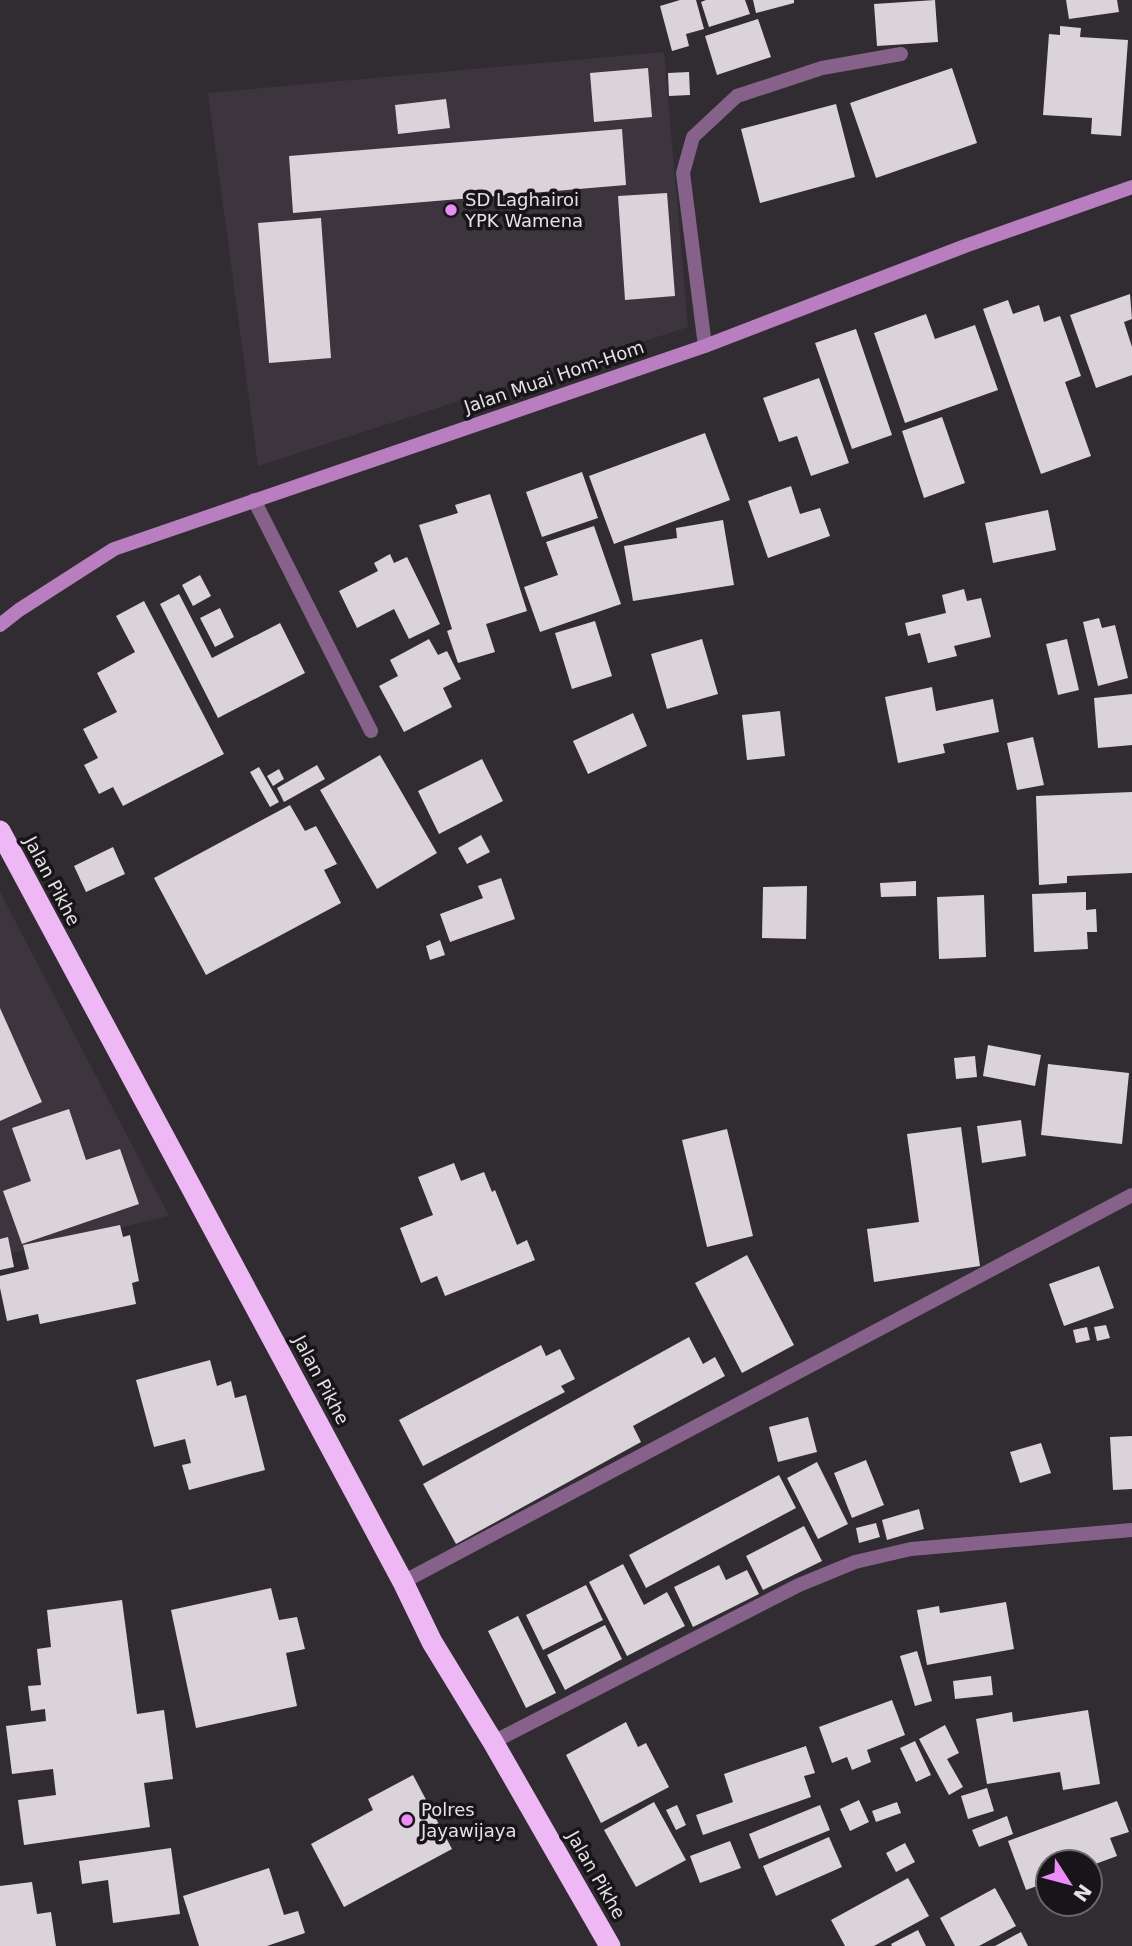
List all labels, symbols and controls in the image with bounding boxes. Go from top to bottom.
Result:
place label: SD Laghairoi YPK Wamena [464,189,583,231]
marker: SD Laghairoi YPK Wamena [443,202,459,218]
street label: Jalan Muai Hom-Hom [460,336,647,418]
street label: Jalan Pikhe [20,832,85,929]
street label: Jalan Pikhe [289,1331,354,1428]
place label: Polres Jayawijaya [420,1799,516,1841]
marker: Polres Jayawijaya [399,1812,415,1828]
street label: Jalan Pikhe [562,1826,630,1922]
north arrow [1034,1848,1104,1918]
text: N [1069,1880,1096,1906]

